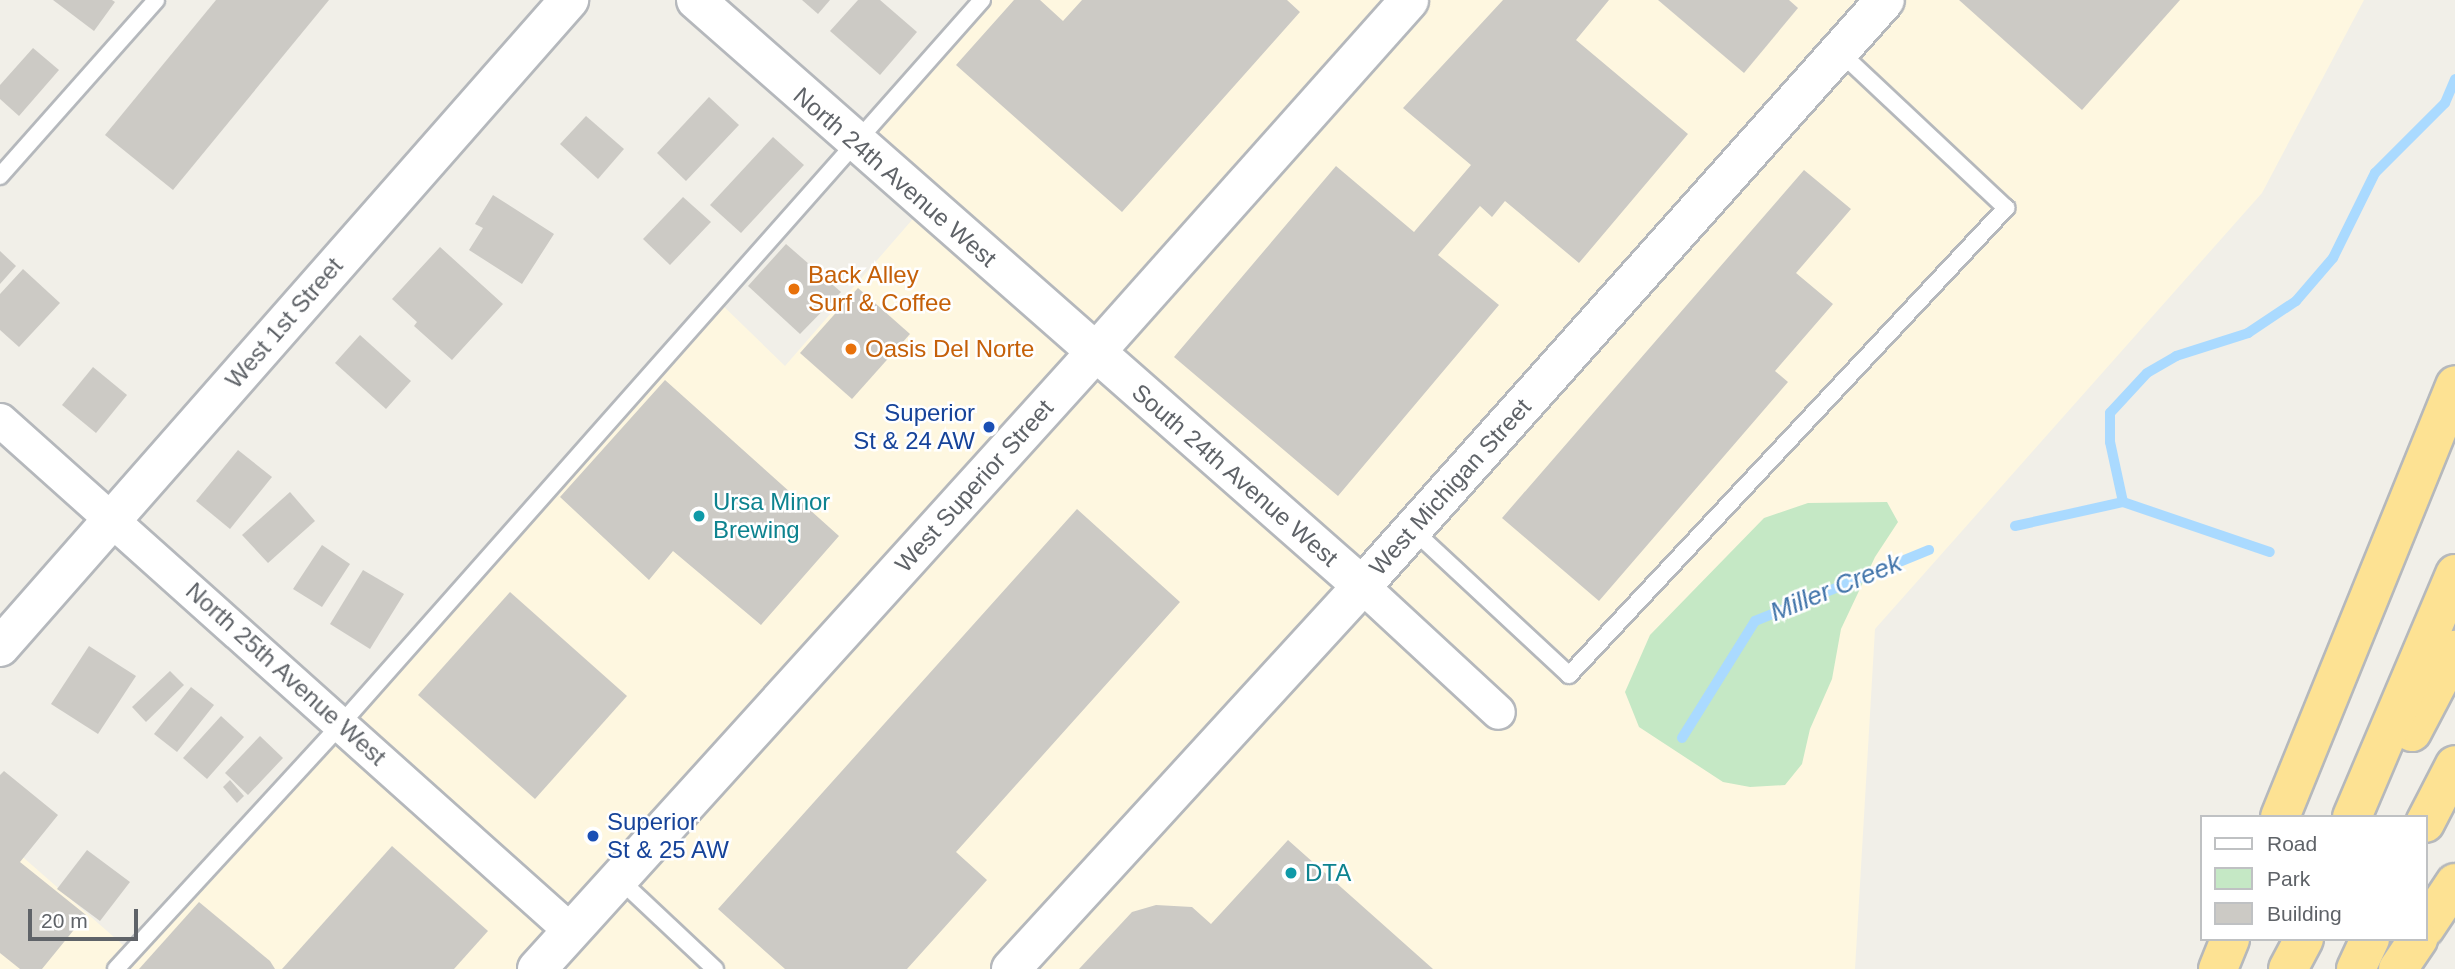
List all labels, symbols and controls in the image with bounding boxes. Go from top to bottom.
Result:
street label: North 24th Avenue West [787,81,1003,273]
street label: West 1st Street [219,252,349,394]
place label: Back Alley Surf & Coffee [808,261,952,317]
marker: Back Alley Surf & Coffee [786,281,802,297]
place label: Oasis Del Norte [865,335,1034,363]
marker: Oasis Del Norte [843,341,859,357]
street label: South 24th Avenue West [1126,377,1344,573]
street label: West Michigan Street [1363,393,1537,581]
street label: West Superior Street [889,394,1059,578]
place label: Superior St & 24 AW [852,399,975,455]
marker: Superior St & 24 AW [981,419,997,435]
place label: Ursa Minor Brewing [713,488,830,544]
marker: Ursa Minor Brewing [691,508,707,524]
water label: Miller Creek [1766,548,1906,628]
street label: North 25th Avenue West [180,576,392,772]
place label: Superior St & 25 AW [607,808,730,864]
legend [2200,815,2427,941]
marker: Superior St & 25 AW [585,828,601,844]
text: Road [2267,832,2317,855]
place label: DTA [1305,859,1351,887]
marker: DTA [1283,865,1299,881]
text: Park [2267,867,2310,890]
scale bar [32,895,142,939]
text: Building [2267,902,2342,925]
text: 20 m [41,909,88,932]

